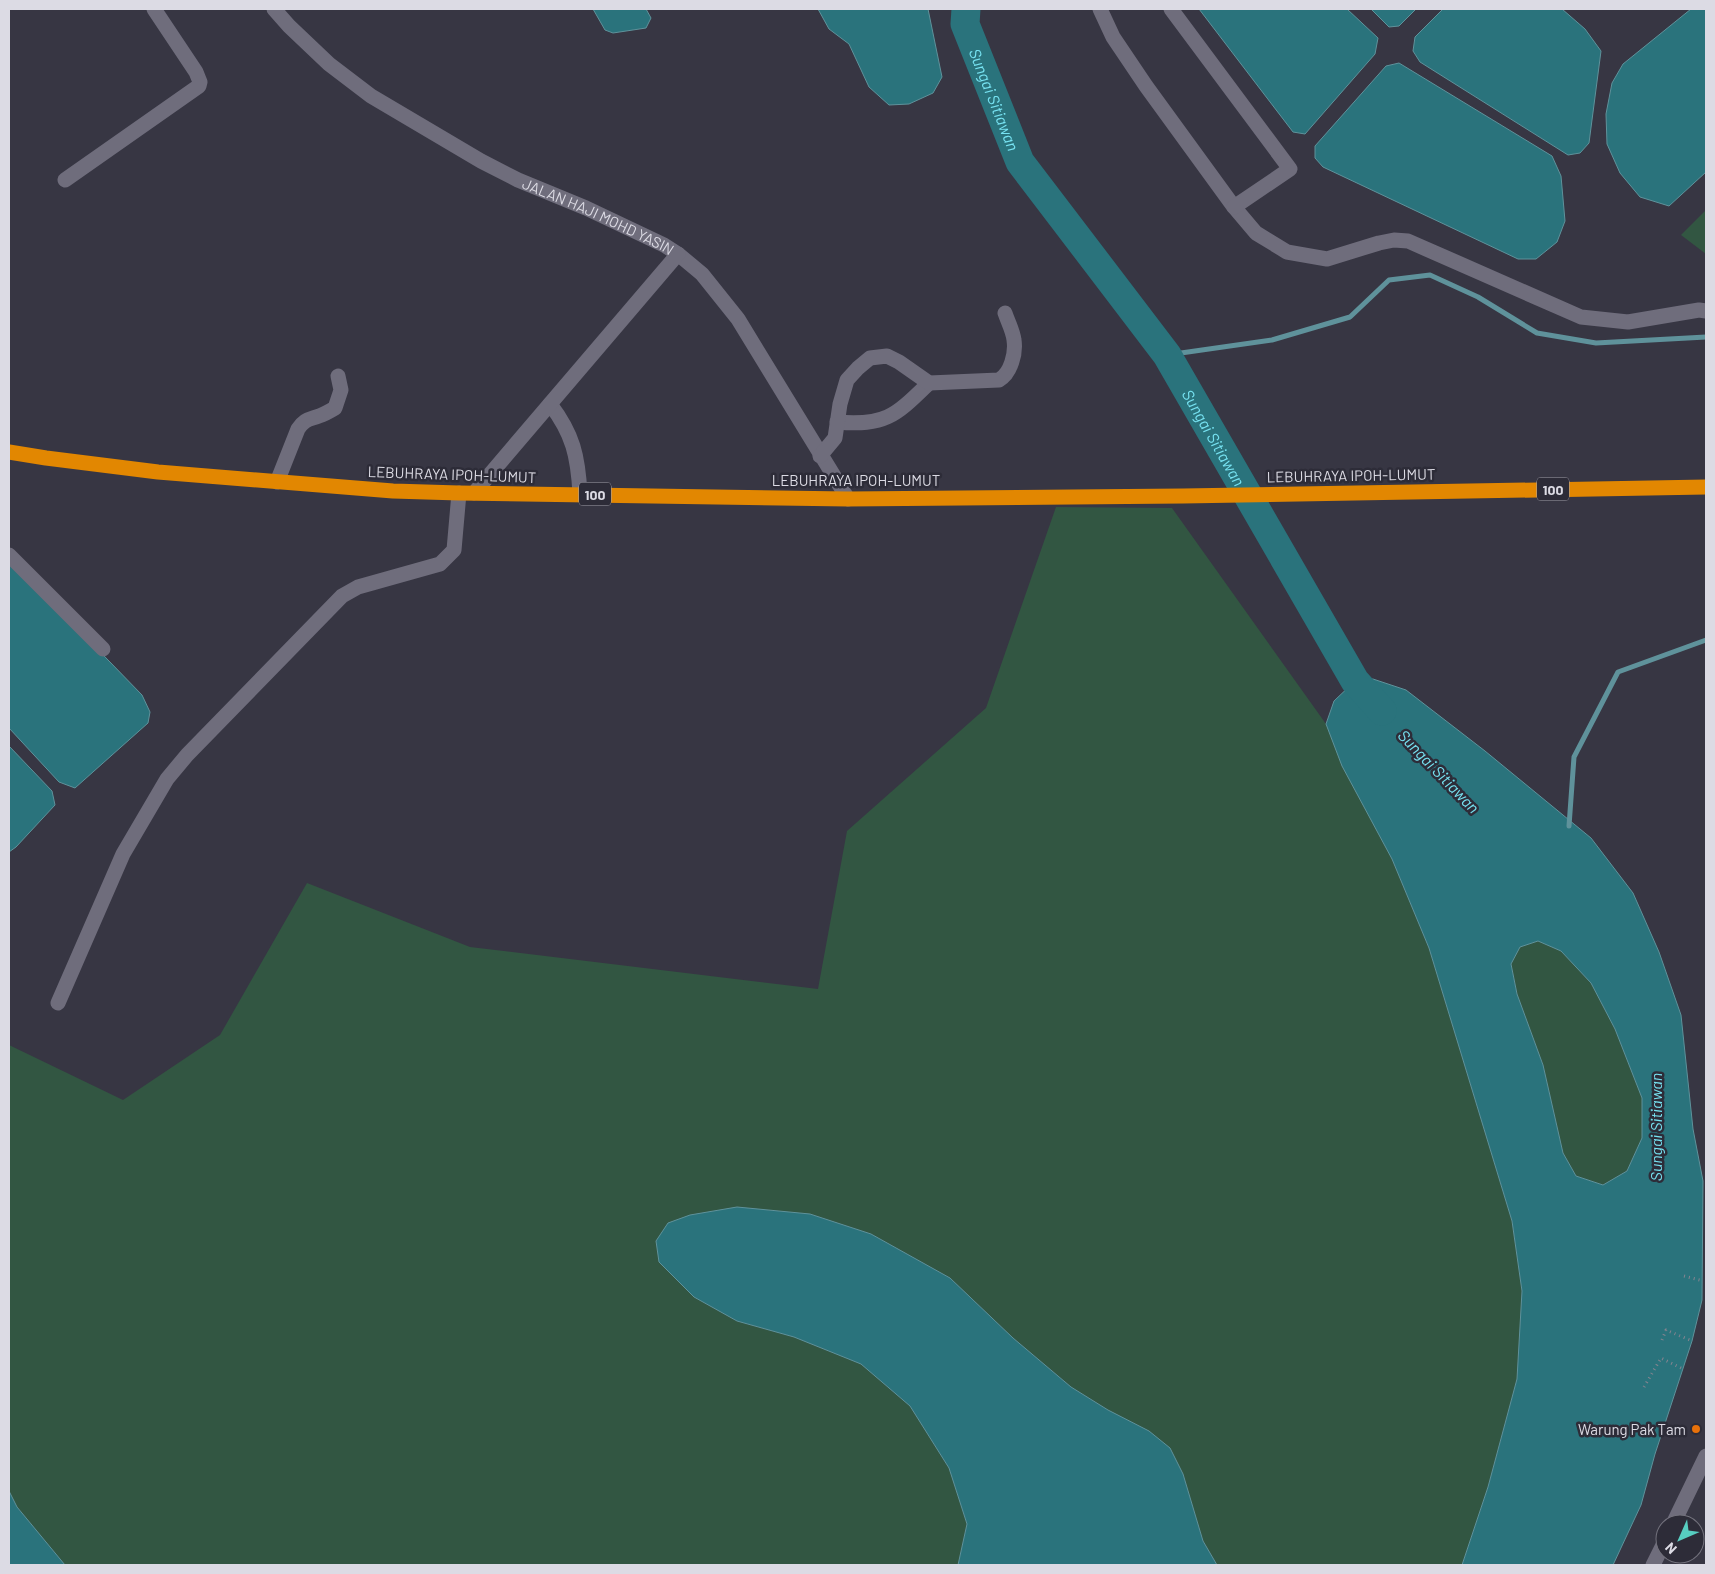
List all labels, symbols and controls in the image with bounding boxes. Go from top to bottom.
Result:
water label: Sungai Sitiawan [966,45,1024,153]
street label: JALAN HAJI MOHD YASIN [520,174,678,258]
water label: Sungai Sitiawan [1179,385,1250,489]
street label: LEBUHRAYA IPOH-LUMUT [367,462,537,486]
street label: LEBUHRAYA IPOH-LUMUT [1266,465,1436,485]
street label: LEBUHRAYA IPOH-LUMUT [772,471,940,489]
road number: 100 [1537,478,1569,500]
road number: 100 [579,482,611,506]
water label: Sungai Sitiawan [1395,725,1483,817]
water label: Sungai Sitiawan [1646,1073,1665,1181]
place label: Warung Pak Tam [1578,1420,1686,1438]
marker: Warung Pak Tam [1690,1423,1702,1435]
north arrow [1655,1514,1705,1564]
text: N [1661,1539,1680,1558]

